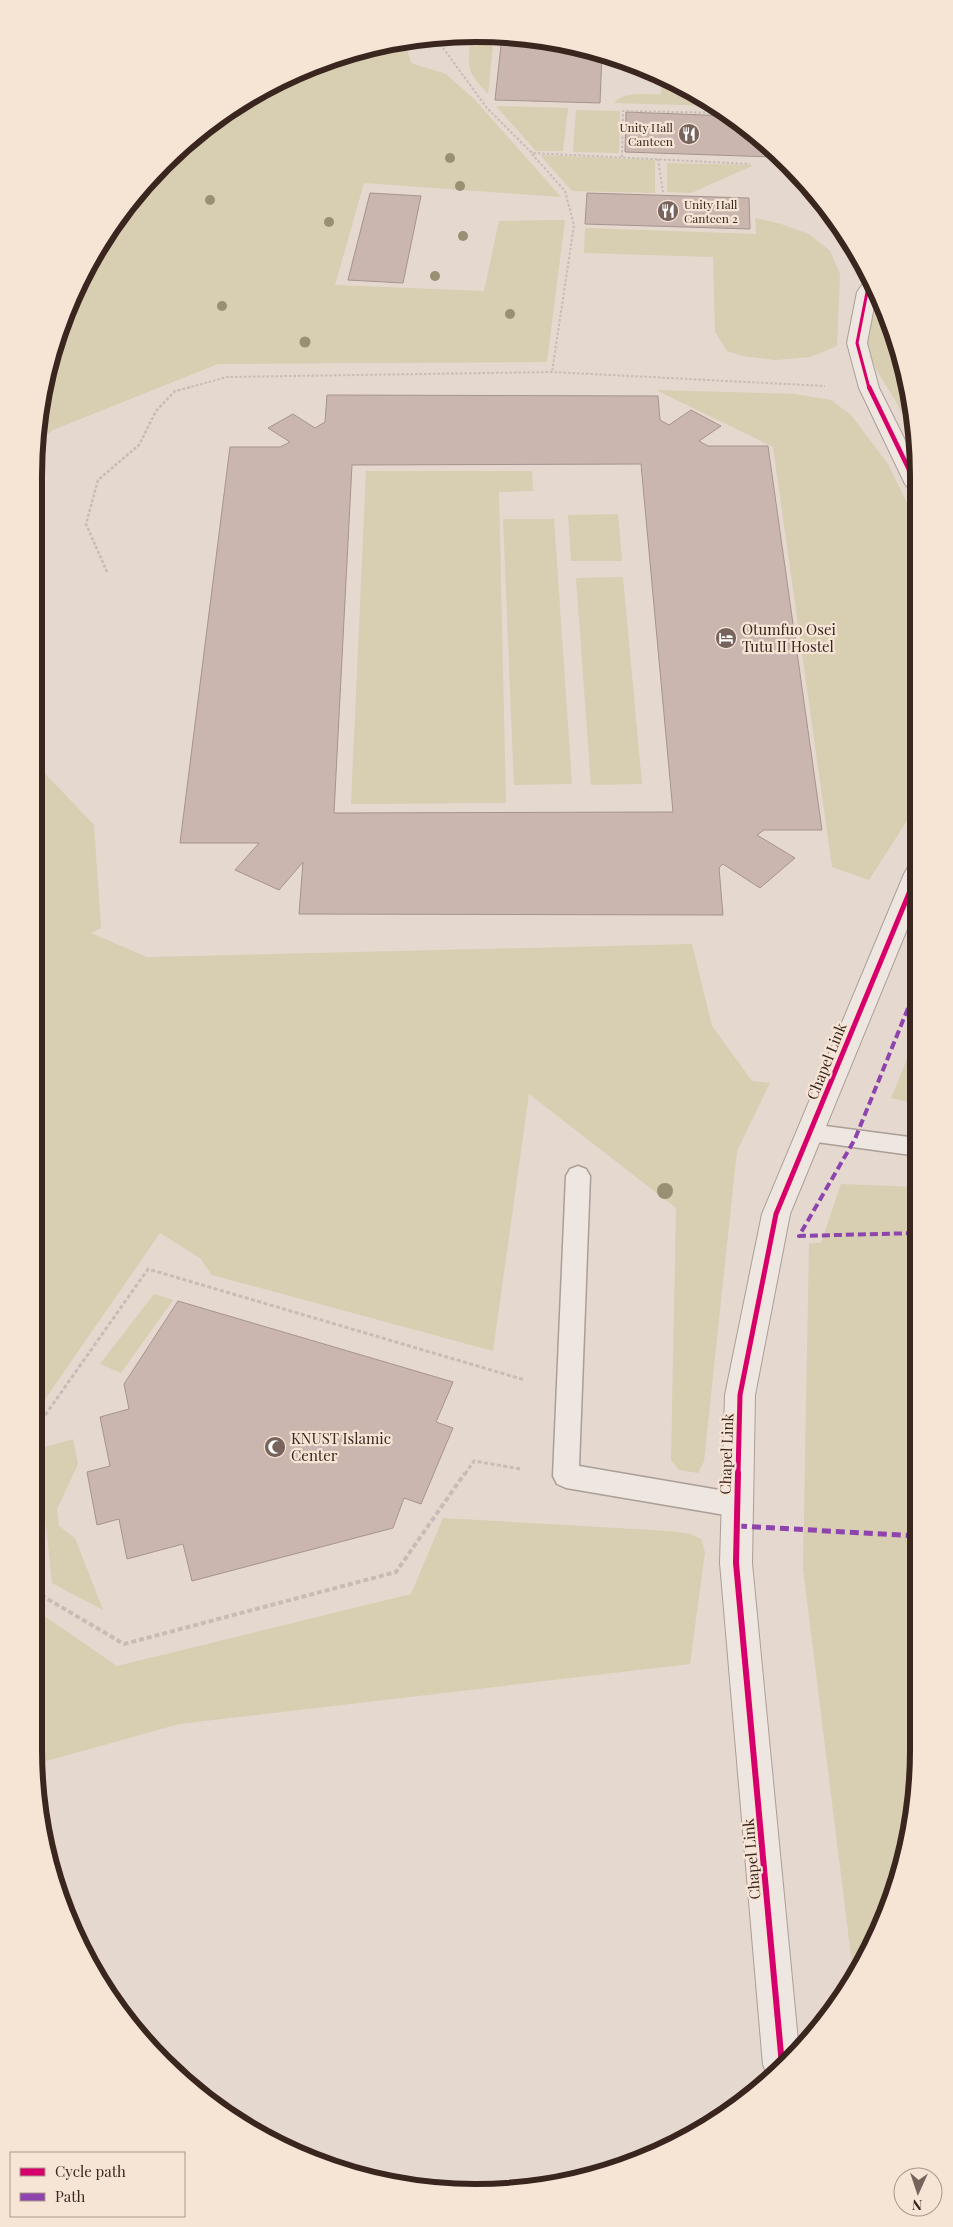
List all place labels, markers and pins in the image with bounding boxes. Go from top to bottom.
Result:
place label: Unity Hall Canteen [619,119,674,149]
restaurant icon: Unity Hall Canteen [677,122,701,146]
place label: Unity Hall Canteen 2 [684,196,738,226]
restaurant icon: Unity Hall Canteen 2 [656,199,680,223]
place label: Otumfuo Osei Tutu II Hostel [742,619,837,656]
hotel icon: Otumfuo Osei Tutu II Hostel [714,626,738,650]
place label: KNUST Islamic Center [291,1428,391,1465]
mosque icon: KNUST Islamic Center [263,1435,287,1459]

